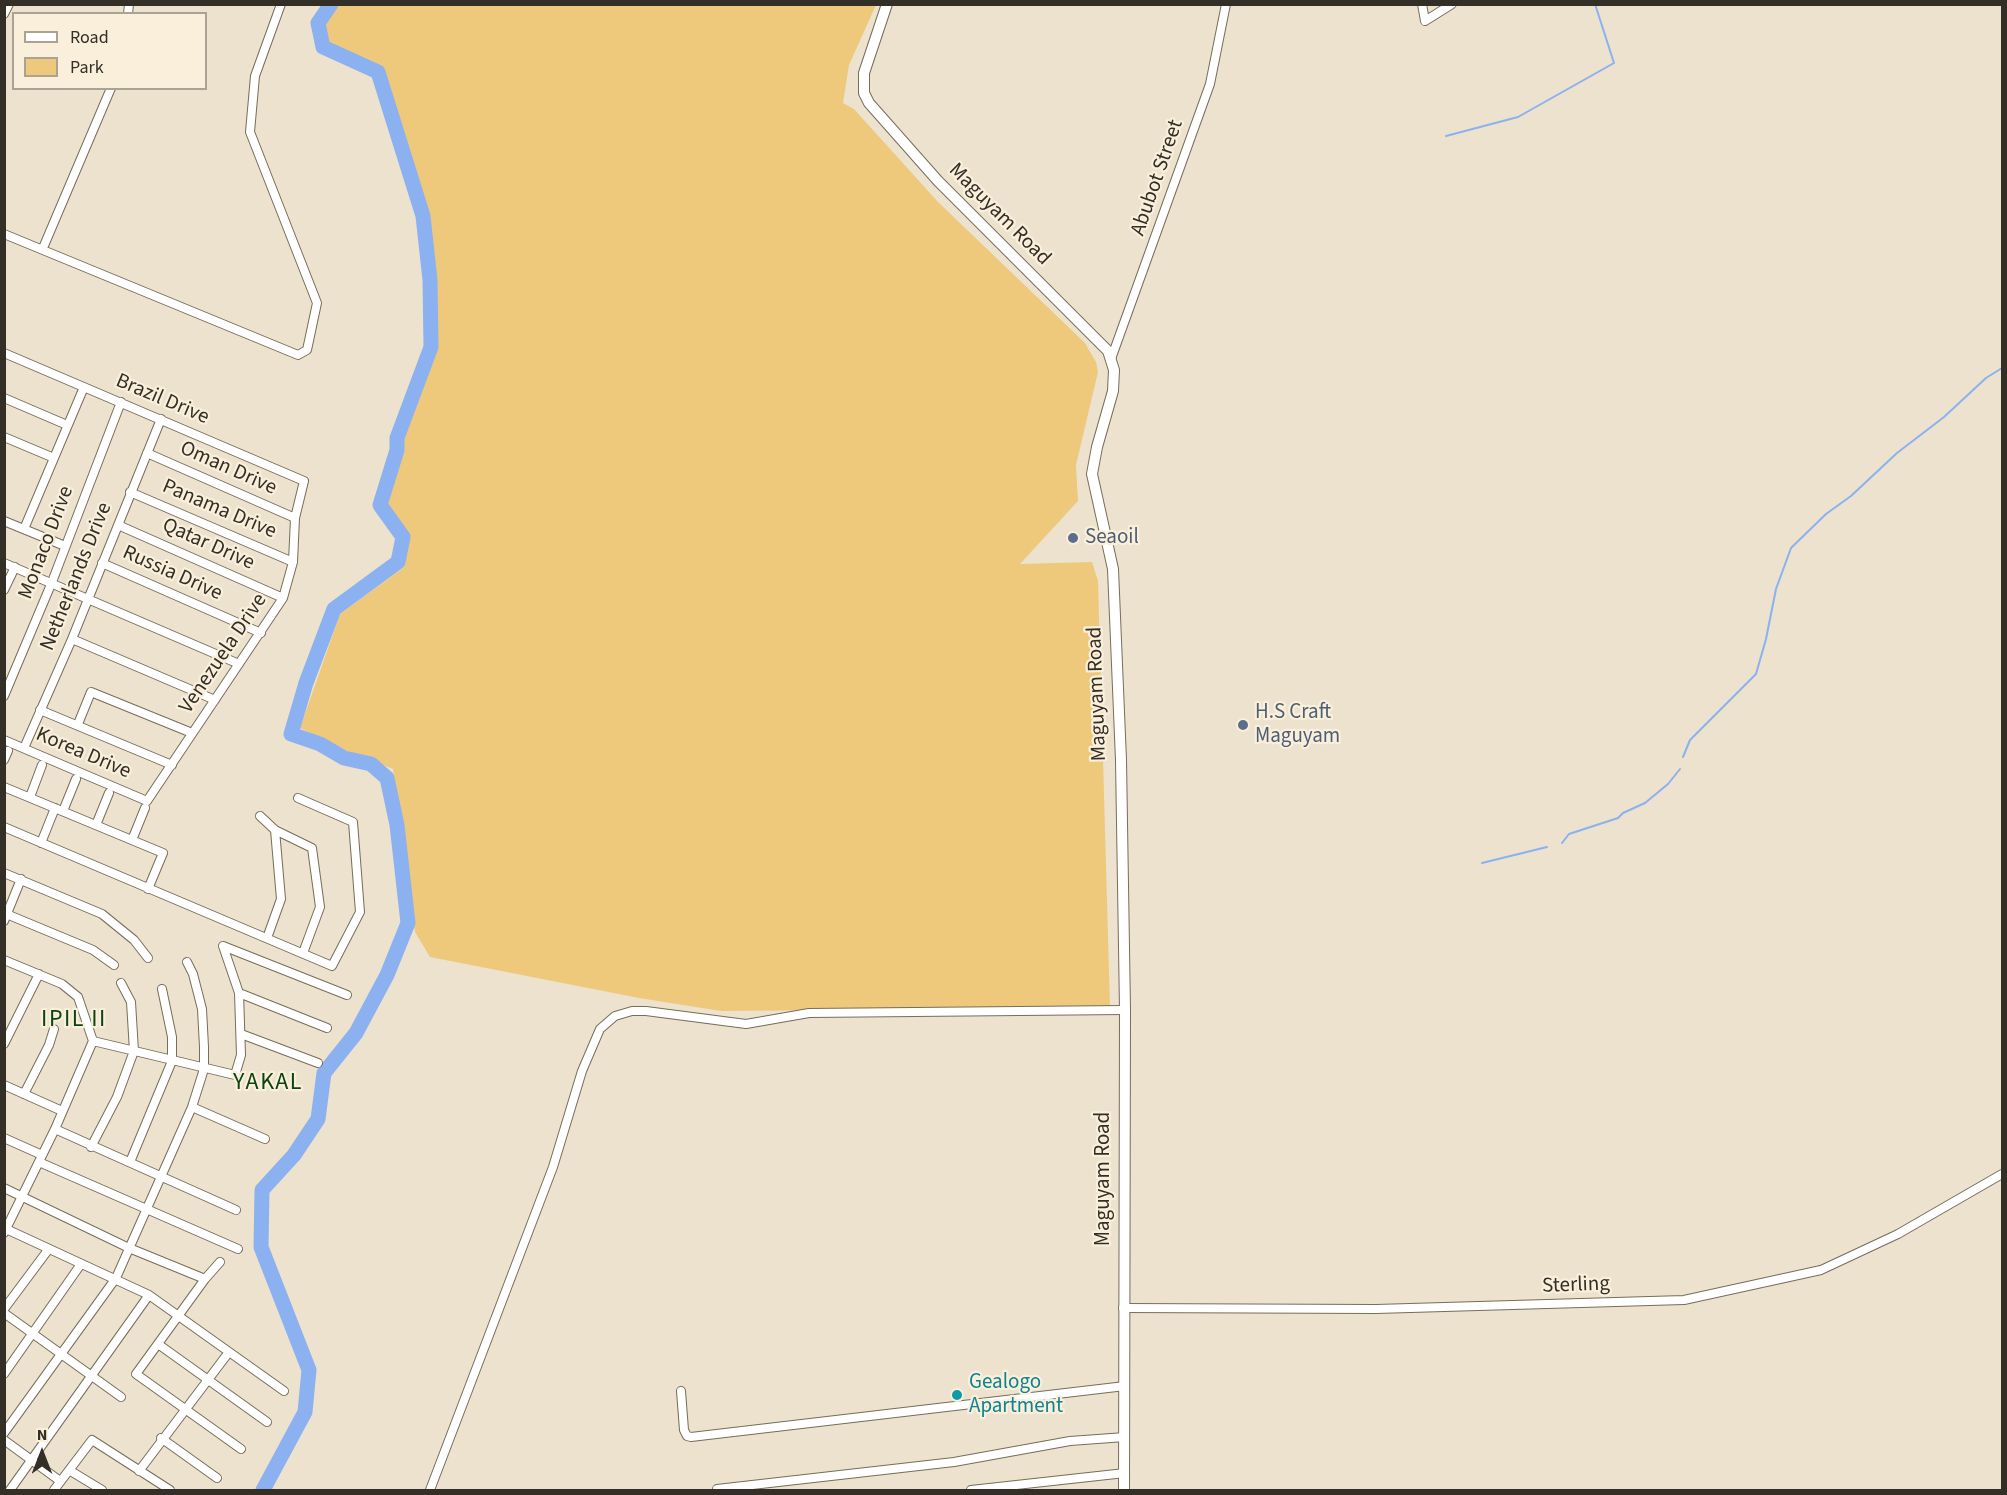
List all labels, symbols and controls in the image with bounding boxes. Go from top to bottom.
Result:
legend [12,12,207,90]
text: Road [70,25,109,50]
text: Park [70,55,104,80]
street label: Abubot Street [1126,117,1190,239]
street label: Maguyam Road [943,159,1055,271]
street label: Brazil Drive [112,369,212,431]
street label: Oman Drive [176,437,280,501]
street label: Panama Drive [158,475,280,545]
street label: Monaco Drive [14,483,80,603]
street label: Netherlands Drive [36,499,118,655]
street label: Qatar Drive [158,513,258,577]
place label: Seaoil [1085,525,1139,551]
marker: Seaoil [1066,531,1080,545]
street label: Russia Drive [118,541,226,607]
street label: Venezuela Drive [175,589,273,719]
street label: Maguyam Road [1083,626,1113,762]
place label: H.S Craft Maguyam [1255,700,1340,750]
marker: H.S Craft Maguyam [1236,718,1250,732]
street label: Korea Drive [32,723,134,785]
district label: IPIL II [41,1007,107,1035]
district label: YAKAL [233,1070,303,1098]
street label: Maguyam Road [1091,1112,1117,1246]
street label: Sterling [1542,1272,1610,1300]
place label: Gealogo Apartment [969,1370,1063,1420]
marker: Gealogo Apartment [950,1388,964,1402]
north arrow [12,1423,72,1483]
text: N [37,1424,47,1446]

